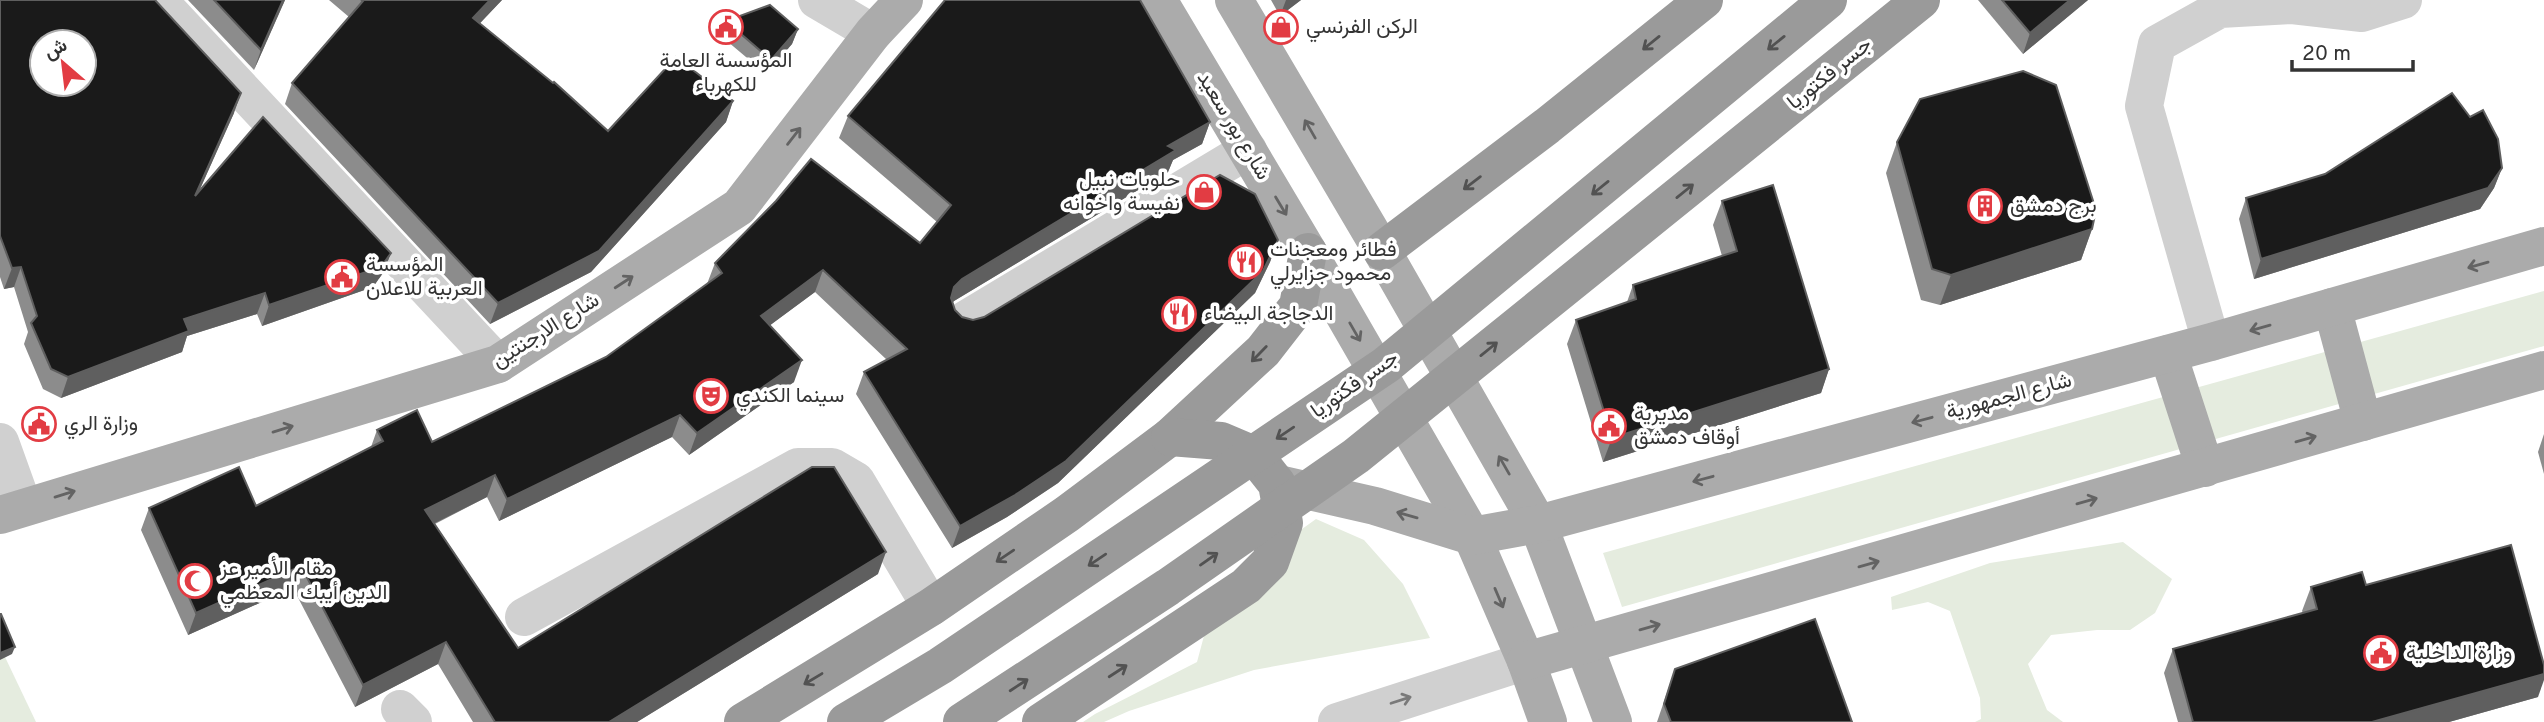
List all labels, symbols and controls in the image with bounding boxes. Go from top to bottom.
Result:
public building icon: المؤسسة العامة للكهرباء [707,8,745,46]
shop icon: الركن الفرنسي [1262,8,1300,46]
place label: الركن الفرنسي [1306,14,1418,43]
north arrow [28,28,98,98]
scale bar [2292,28,2413,72]
street label: جسر فكتوريا [1782,32,1878,116]
text: ش [40,34,72,66]
one-way arrow [1642,35,1661,50]
one-way arrow [1767,36,1785,51]
text: 20 m [2302,41,2351,68]
place label: المؤسسة العامة للكهرباء [660,48,792,99]
street label: شارع بور سعيد [1190,67,1276,185]
one-way arrow [1303,120,1317,140]
one-way arrow [786,127,801,146]
place label: حلويات نبيل نفيسة واخوانه [1063,167,1180,218]
shop icon: حلويات نبيل نفيسة واخوانه [1185,173,1223,211]
one-way arrow [1463,176,1482,190]
one-way arrow [1592,180,1610,196]
one-way arrow [1675,183,1693,199]
building icon: برج دمشق [1966,187,2004,225]
place label: برج دمشق [2010,193,2097,220]
one-way arrow [1274,195,1288,215]
place label: فطائر ومعجنات محمود جزايرلي [1270,237,1397,290]
restaurant icon: فطائر ومعجنات محمود جزايرلي [1227,243,1265,281]
place label: المؤسسة العربية للاعلان [366,252,483,303]
public building icon: المؤسسة العربية للاعلان [323,258,361,296]
one-way arrow [2468,259,2490,272]
one-way arrow [613,275,633,289]
street label: شارع الارجنتين [487,287,605,375]
restaurant icon: الدجاجة البيضاء [1160,295,1198,333]
place label: الدجاجة البيضاء [1204,301,1333,328]
one-way arrow [1348,322,1362,342]
one-way arrow [2249,323,2271,336]
one-way arrow [1479,341,1497,357]
one-way arrow [1251,345,1268,362]
street label: جسر فكتوريا [1306,345,1404,425]
street label: شارع الجمهورية [1943,367,2075,427]
theatre icon: سينما الكندي [692,377,730,415]
place label: سينما الكندي [736,383,844,412]
place label: مديرية أوقاف دمشق [1634,401,1740,452]
public building icon: وزارة الري [20,405,58,443]
public building icon: مديرية أوقاف دمشق [1590,407,1628,445]
place label: وزارة الري [64,411,138,440]
one-way arrow [1911,414,1934,427]
one-way arrow [272,421,294,434]
one-way arrow [1276,426,1296,440]
one-way arrow [2295,431,2317,444]
one-way arrow [1497,455,1510,476]
one-way arrow [1692,474,1714,487]
one-way arrow [54,486,76,499]
one-way arrow [2076,494,2098,507]
one-way arrow [1396,508,1418,521]
one-way arrow [996,549,1015,563]
one-way arrow [1199,552,1218,566]
one-way arrow [1088,553,1107,567]
place label: مقام الأمير عز الدين أيبك المعظمي [219,556,387,609]
one-way arrow [1857,557,1879,570]
mosque icon: مقام الأمير عز الدين أيبك المعظمي [176,562,214,600]
one-way arrow [1493,587,1506,609]
one-way arrow [1639,619,1661,632]
public building icon: وزارة الداخلية [2362,634,2400,672]
place label: وزارة الداخلية [2406,640,2512,667]
one-way arrow [1108,664,1127,678]
one-way arrow [804,672,824,686]
one-way arrow [1009,678,1029,692]
one-way arrow [1390,693,1412,705]

